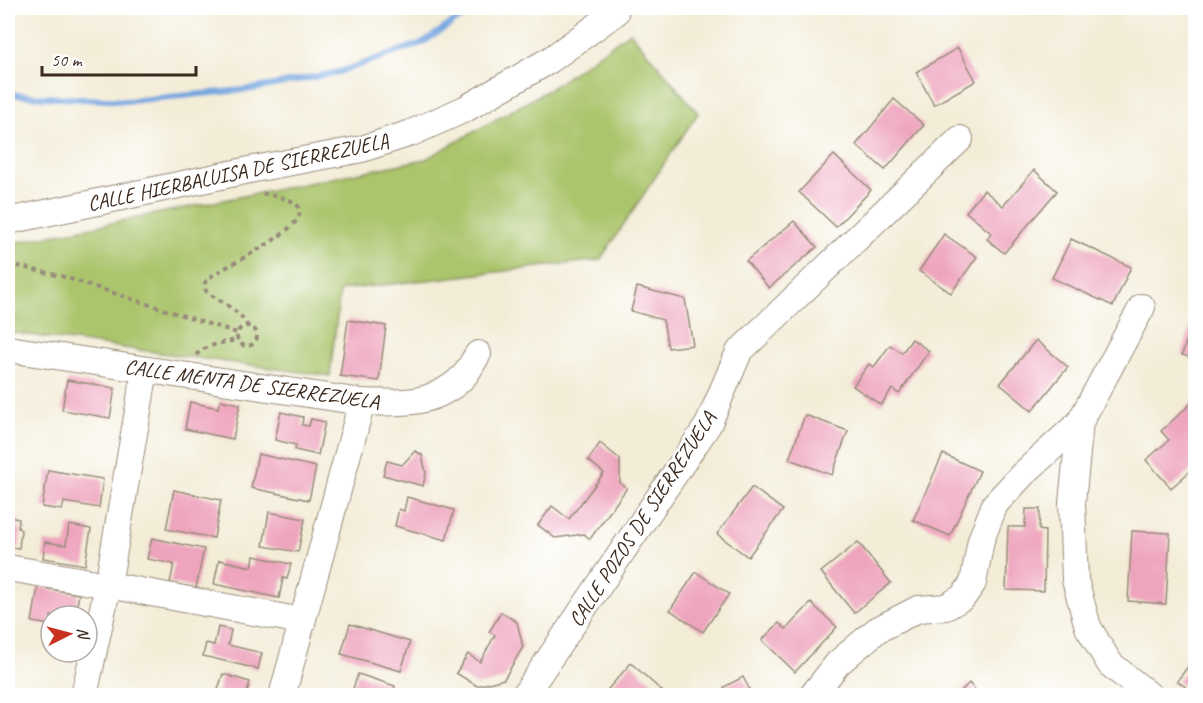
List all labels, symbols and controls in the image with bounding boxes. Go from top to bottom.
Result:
scale bar [42,39,196,77]
text: 50 m [51,49,84,71]
street label: CALLE HIERBALUISA DE SIERREZUELA [85,127,391,217]
street label: CALLE MENTA DE SIERREZUELA [123,353,381,415]
street label: CALLE POZOS DE SIERREZUELA [563,406,722,631]
north arrow [39,604,99,664]
text: N [72,627,94,642]

